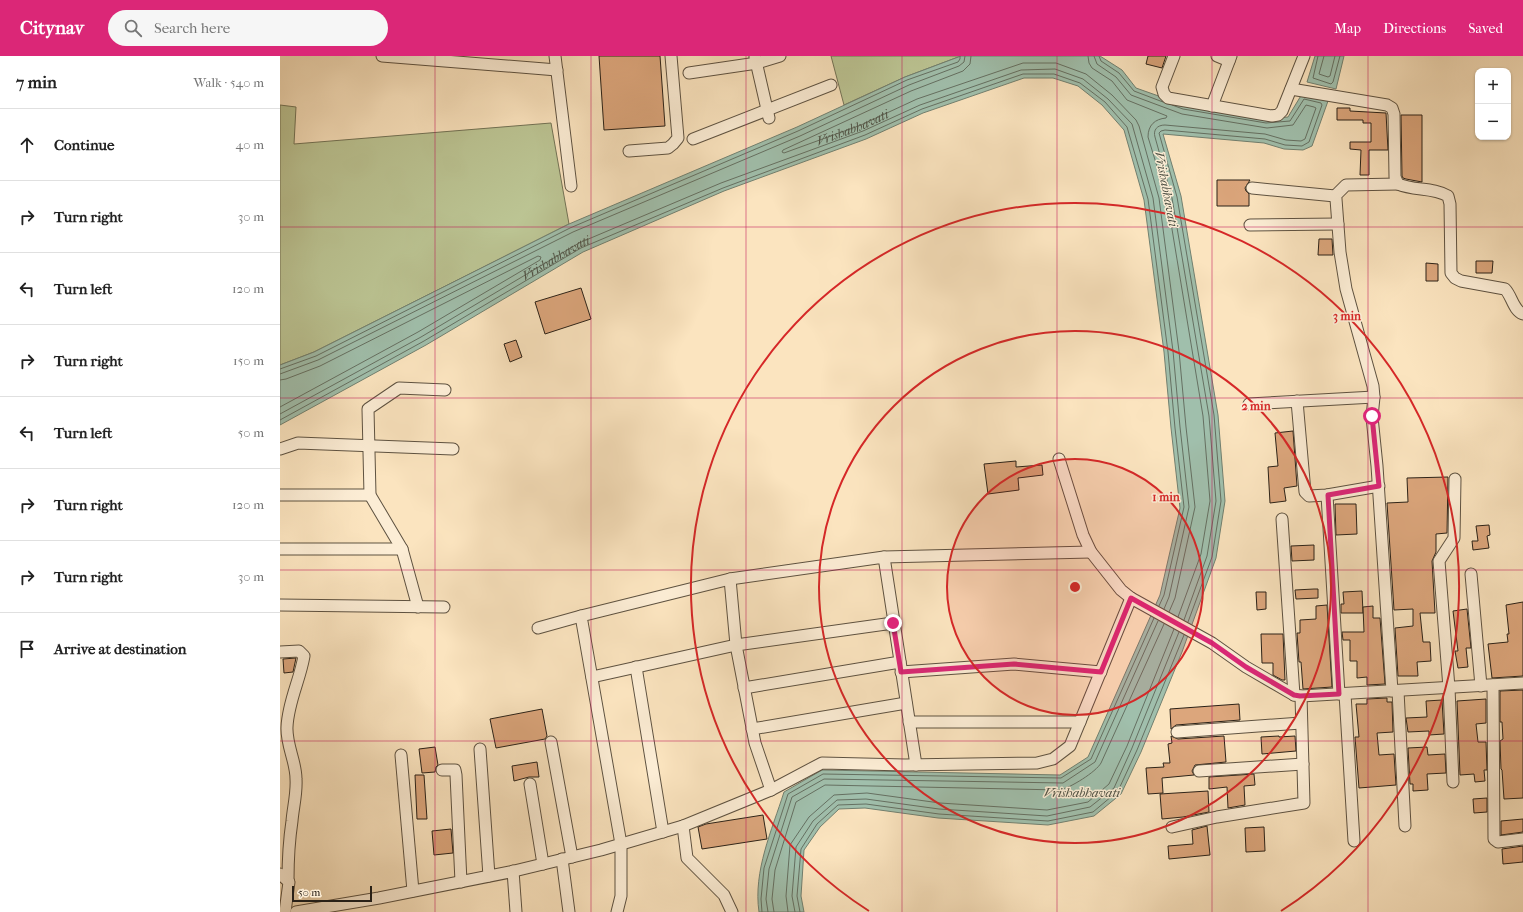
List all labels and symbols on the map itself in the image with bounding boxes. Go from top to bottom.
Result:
water label: Vrishabhavati [814,106,892,149]
water label: Vrishabhavati [1152,150,1181,229]
water label: Vrishabhavati [519,232,593,283]
text: 3 min [1333,309,1362,324]
text: 2 min [1241,399,1272,413]
route start [1363,407,1381,425]
text: 1 min [1152,490,1181,504]
centre of rings [1068,580,1082,594]
route end [884,614,902,632]
water label: Vrishabhavati [1044,785,1121,800]
scale bar [292,884,372,903]

